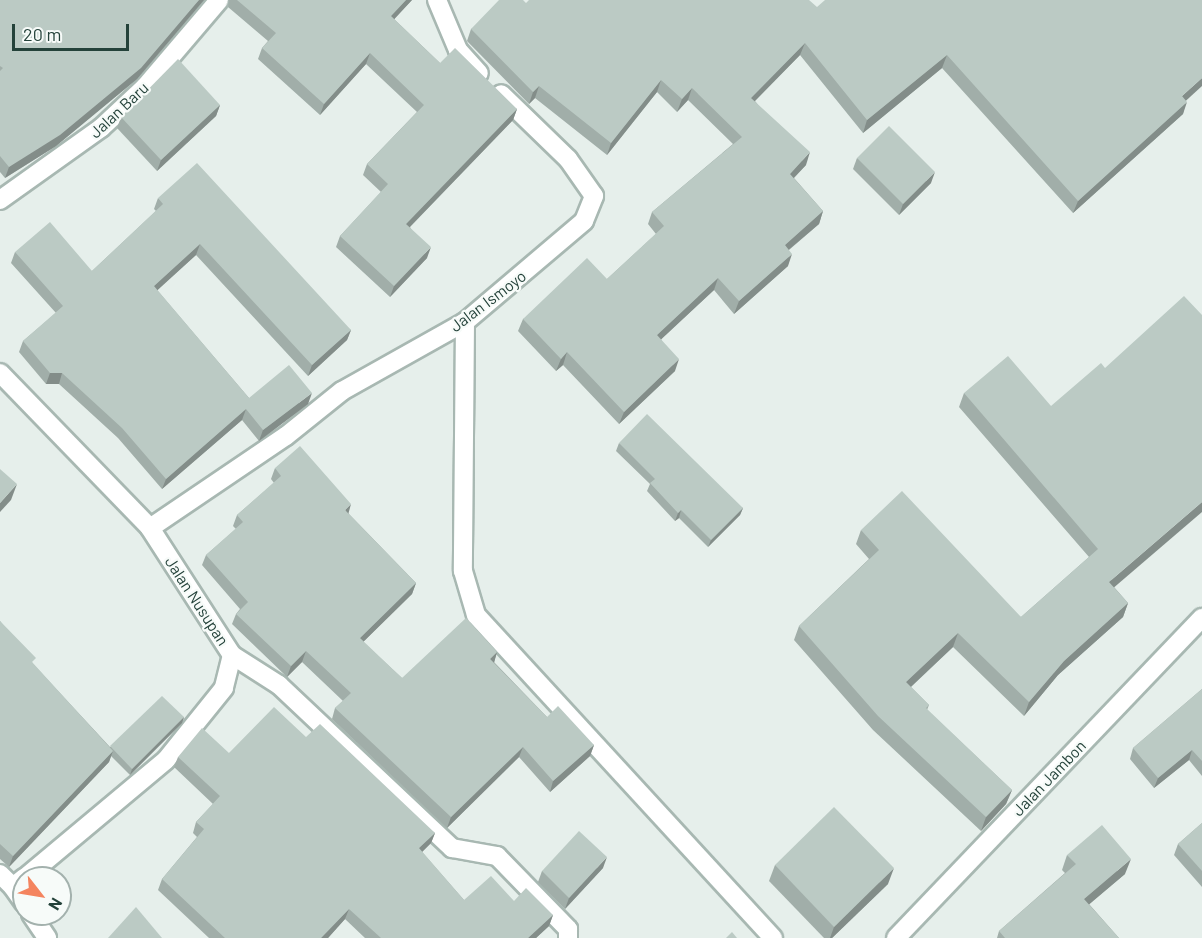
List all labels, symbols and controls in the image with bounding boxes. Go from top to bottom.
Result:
scale bar [15,12,132,50]
text: 20 m [23,23,61,45]
street label: Jalan Baru [86,78,152,142]
street label: Jalan Ismoyo [446,266,530,336]
street label: Jalan Nusupan [161,553,233,649]
street label: Jalan Jambon [1008,736,1090,820]
north arrow [12,866,72,926]
text: N [45,895,67,914]

